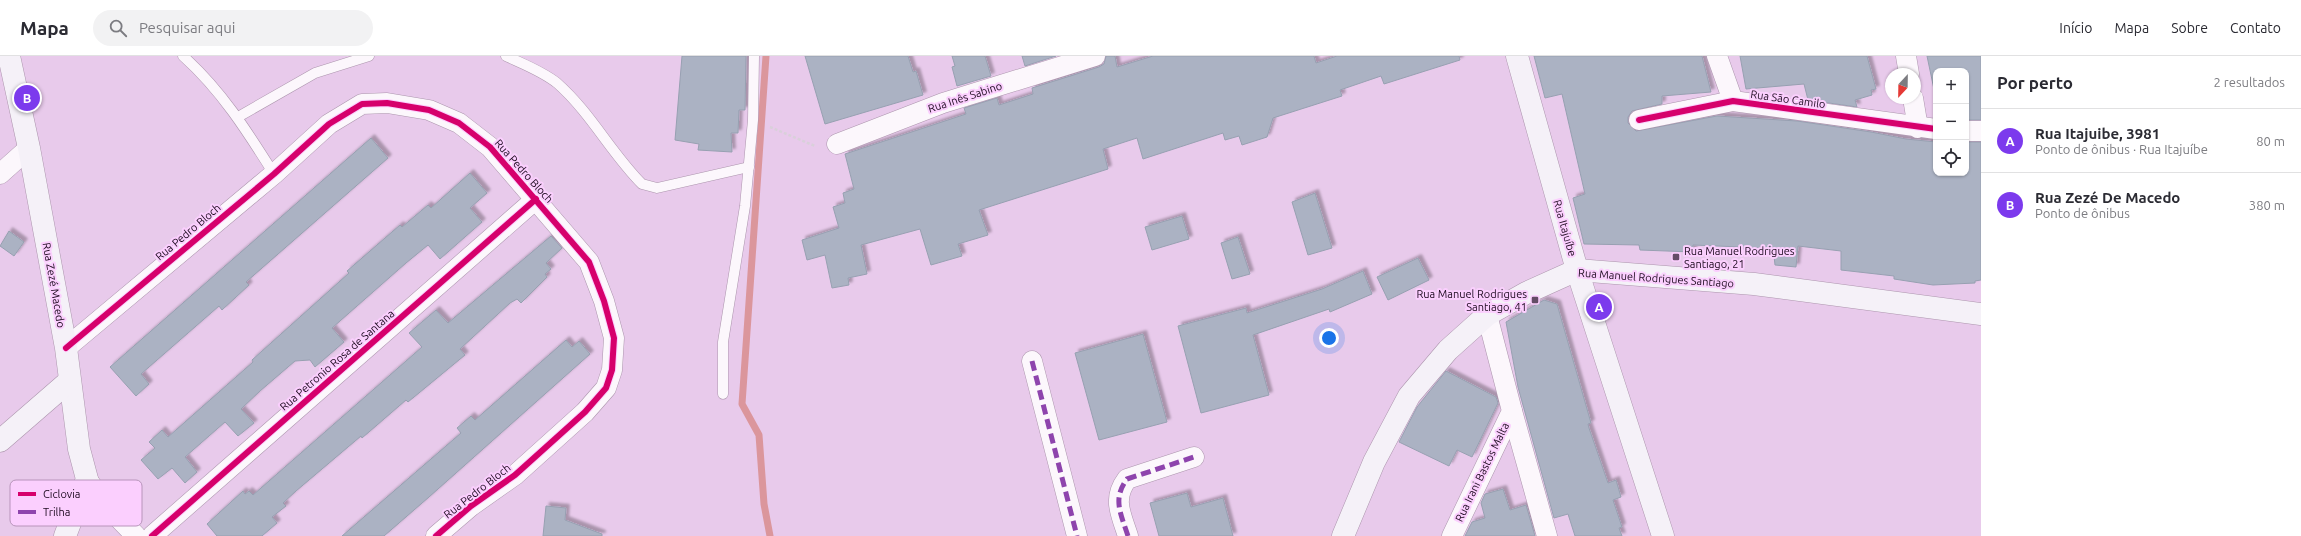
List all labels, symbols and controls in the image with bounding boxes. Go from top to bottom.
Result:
search box [93,10,373,46]
text: Mapa [20,17,69,39]
icon: search [107,17,129,39]
text: Pesquisar aqui [139,19,235,36]
text: Início [2059,20,2092,36]
text: Mapa [2114,20,2149,36]
text: Sobre [2171,20,2208,36]
text: Contato [2230,20,2281,36]
north arrow [1885,68,1921,104]
map controls [1933,68,1969,176]
button: + [1933,68,1969,104]
text: Por perto [1997,73,2073,92]
text: 2 resultados [2214,75,2285,89]
street label: Rua Inês Sabino [927,79,1003,115]
pin: B [14,83,40,113]
street label: Rua São Camilo [1750,88,1826,110]
button: − [1933,104,1969,140]
text: Rua Itajuibe, 3981 [2035,125,2160,142]
text: A [2005,134,2015,148]
text: 80 m [2256,134,2285,148]
street label: Rua Pedro Bloch [492,137,556,205]
button: locate [1933,140,1969,176]
text: Ponto de ônibus · Rua Itajuíbe [2035,142,2208,156]
text: Rua Zezé De Macedo [2035,189,2180,206]
street label: Rua Itajuíbe [1551,198,1579,258]
text: B [2006,198,2014,212]
text: 380 m [2249,198,2285,212]
street label: Rua Pedro Bloch [153,201,223,263]
text: Ponto de ônibus [2035,206,2130,220]
street label: Rua Zezé Macedo [41,241,67,329]
place label: Rua Manuel Rodrigues Santiago, 21 [1684,245,1795,270]
marker: Rua Manuel Rodrigues Santiago, 21 [1671,252,1681,262]
street label: Rua Manuel Rodrigues Santiago [1578,267,1734,289]
place label: Rua Manuel Rodrigues Santiago, 41 [1416,288,1527,313]
pin: A [1586,292,1612,322]
marker: Rua Manuel Rodrigues Santiago, 41 [1530,295,1540,305]
street label: Rua Petronio Rosa de Santana [277,307,397,413]
your location [1319,328,1339,348]
street label: Rua Irani Bastos Malta [1453,420,1511,524]
street label: Rua Pedro Bloch [441,461,513,521]
legend [10,480,142,526]
text: Ciclovia [43,488,81,500]
text: Trilha [43,506,70,518]

